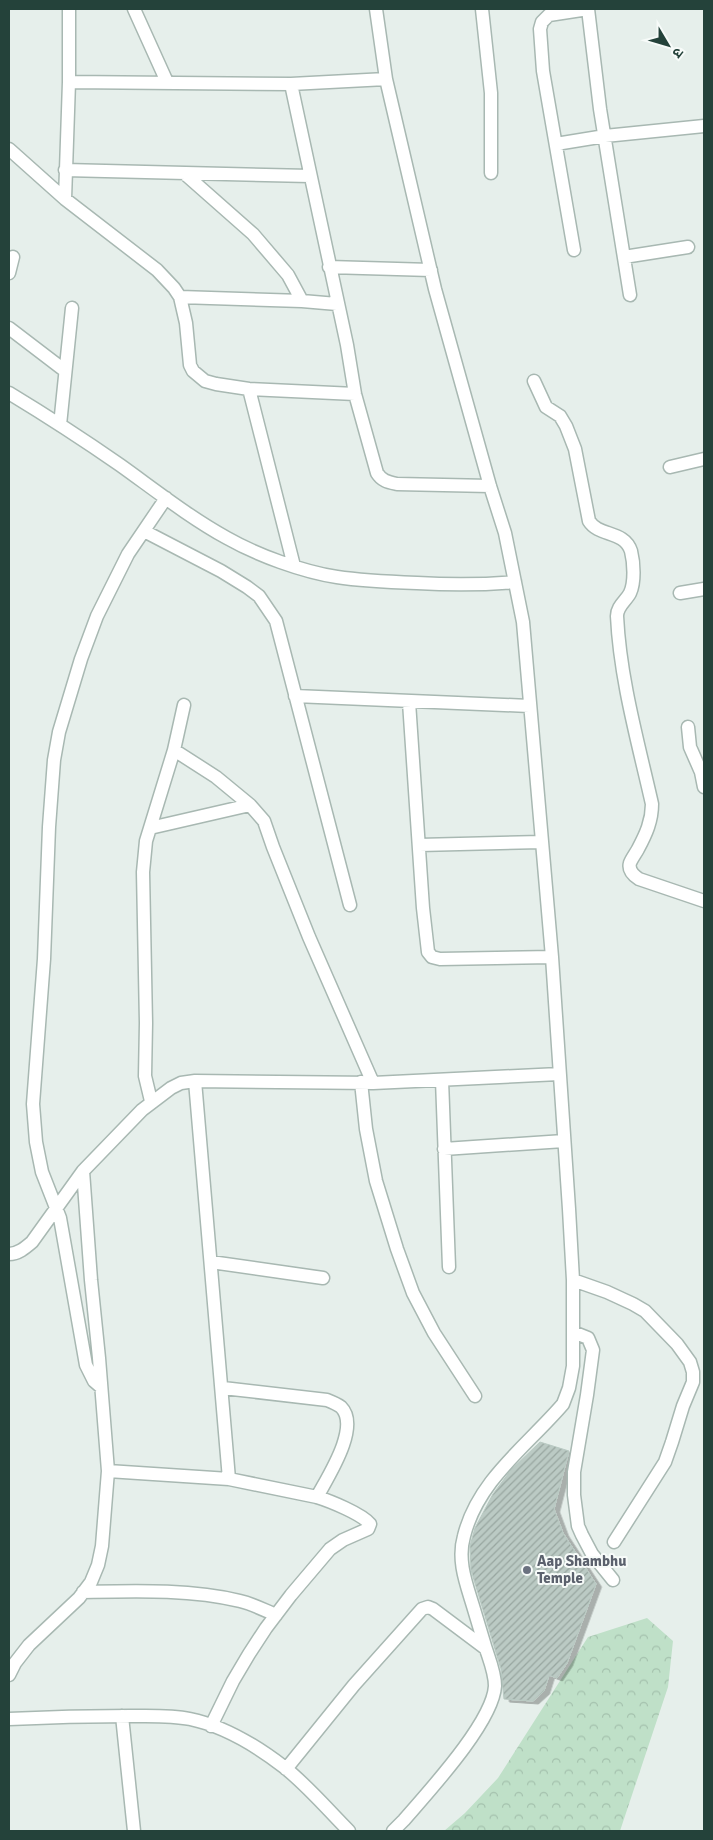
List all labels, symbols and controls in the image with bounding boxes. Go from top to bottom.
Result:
north arrow [643,20,693,70]
text: उ [668,44,687,62]
place label: Aap Shambhu Temple [537,1552,626,1587]
marker: Aap Shambhu Temple [521,1564,533,1576]

